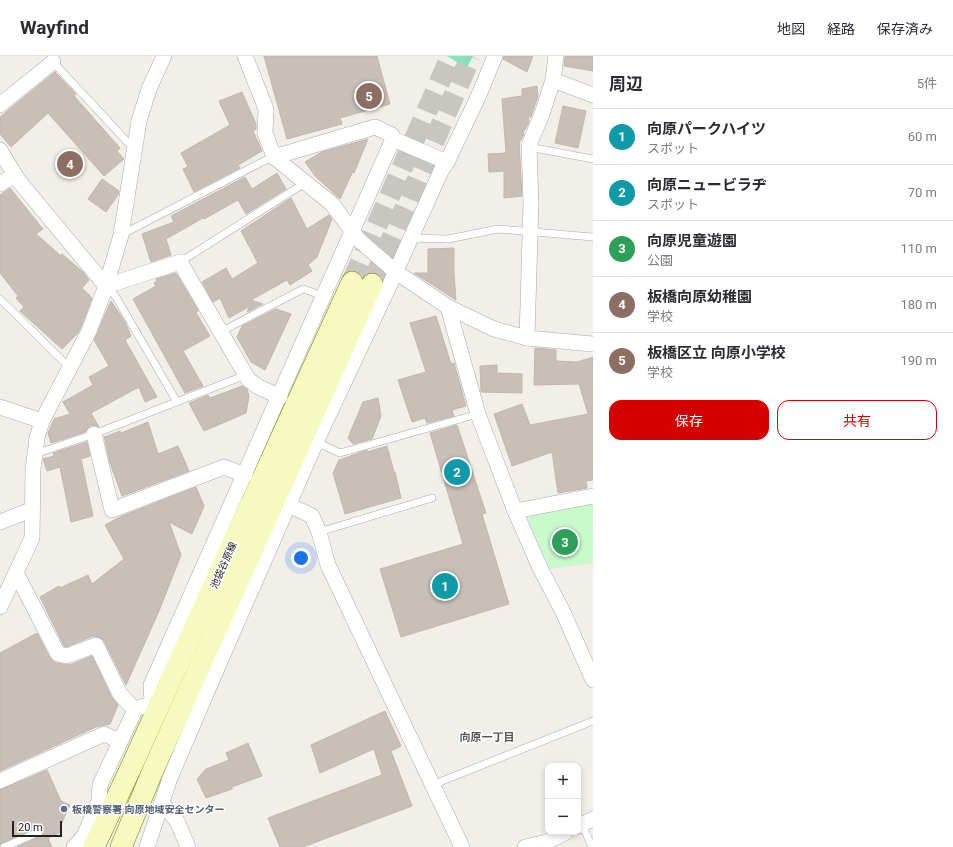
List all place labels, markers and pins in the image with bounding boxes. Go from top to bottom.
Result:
pin: 5 [356,81,382,111]
pin: 4 [57,149,83,179]
pin: 2 [444,457,470,487]
pin: 3 [552,527,578,557]
pin: 1 [432,571,458,601]
marker: 板橋警察署 向原地域安全センター [59,804,69,814]
place label: 板橋警察署 向原地域安全センター [72,804,225,815]

